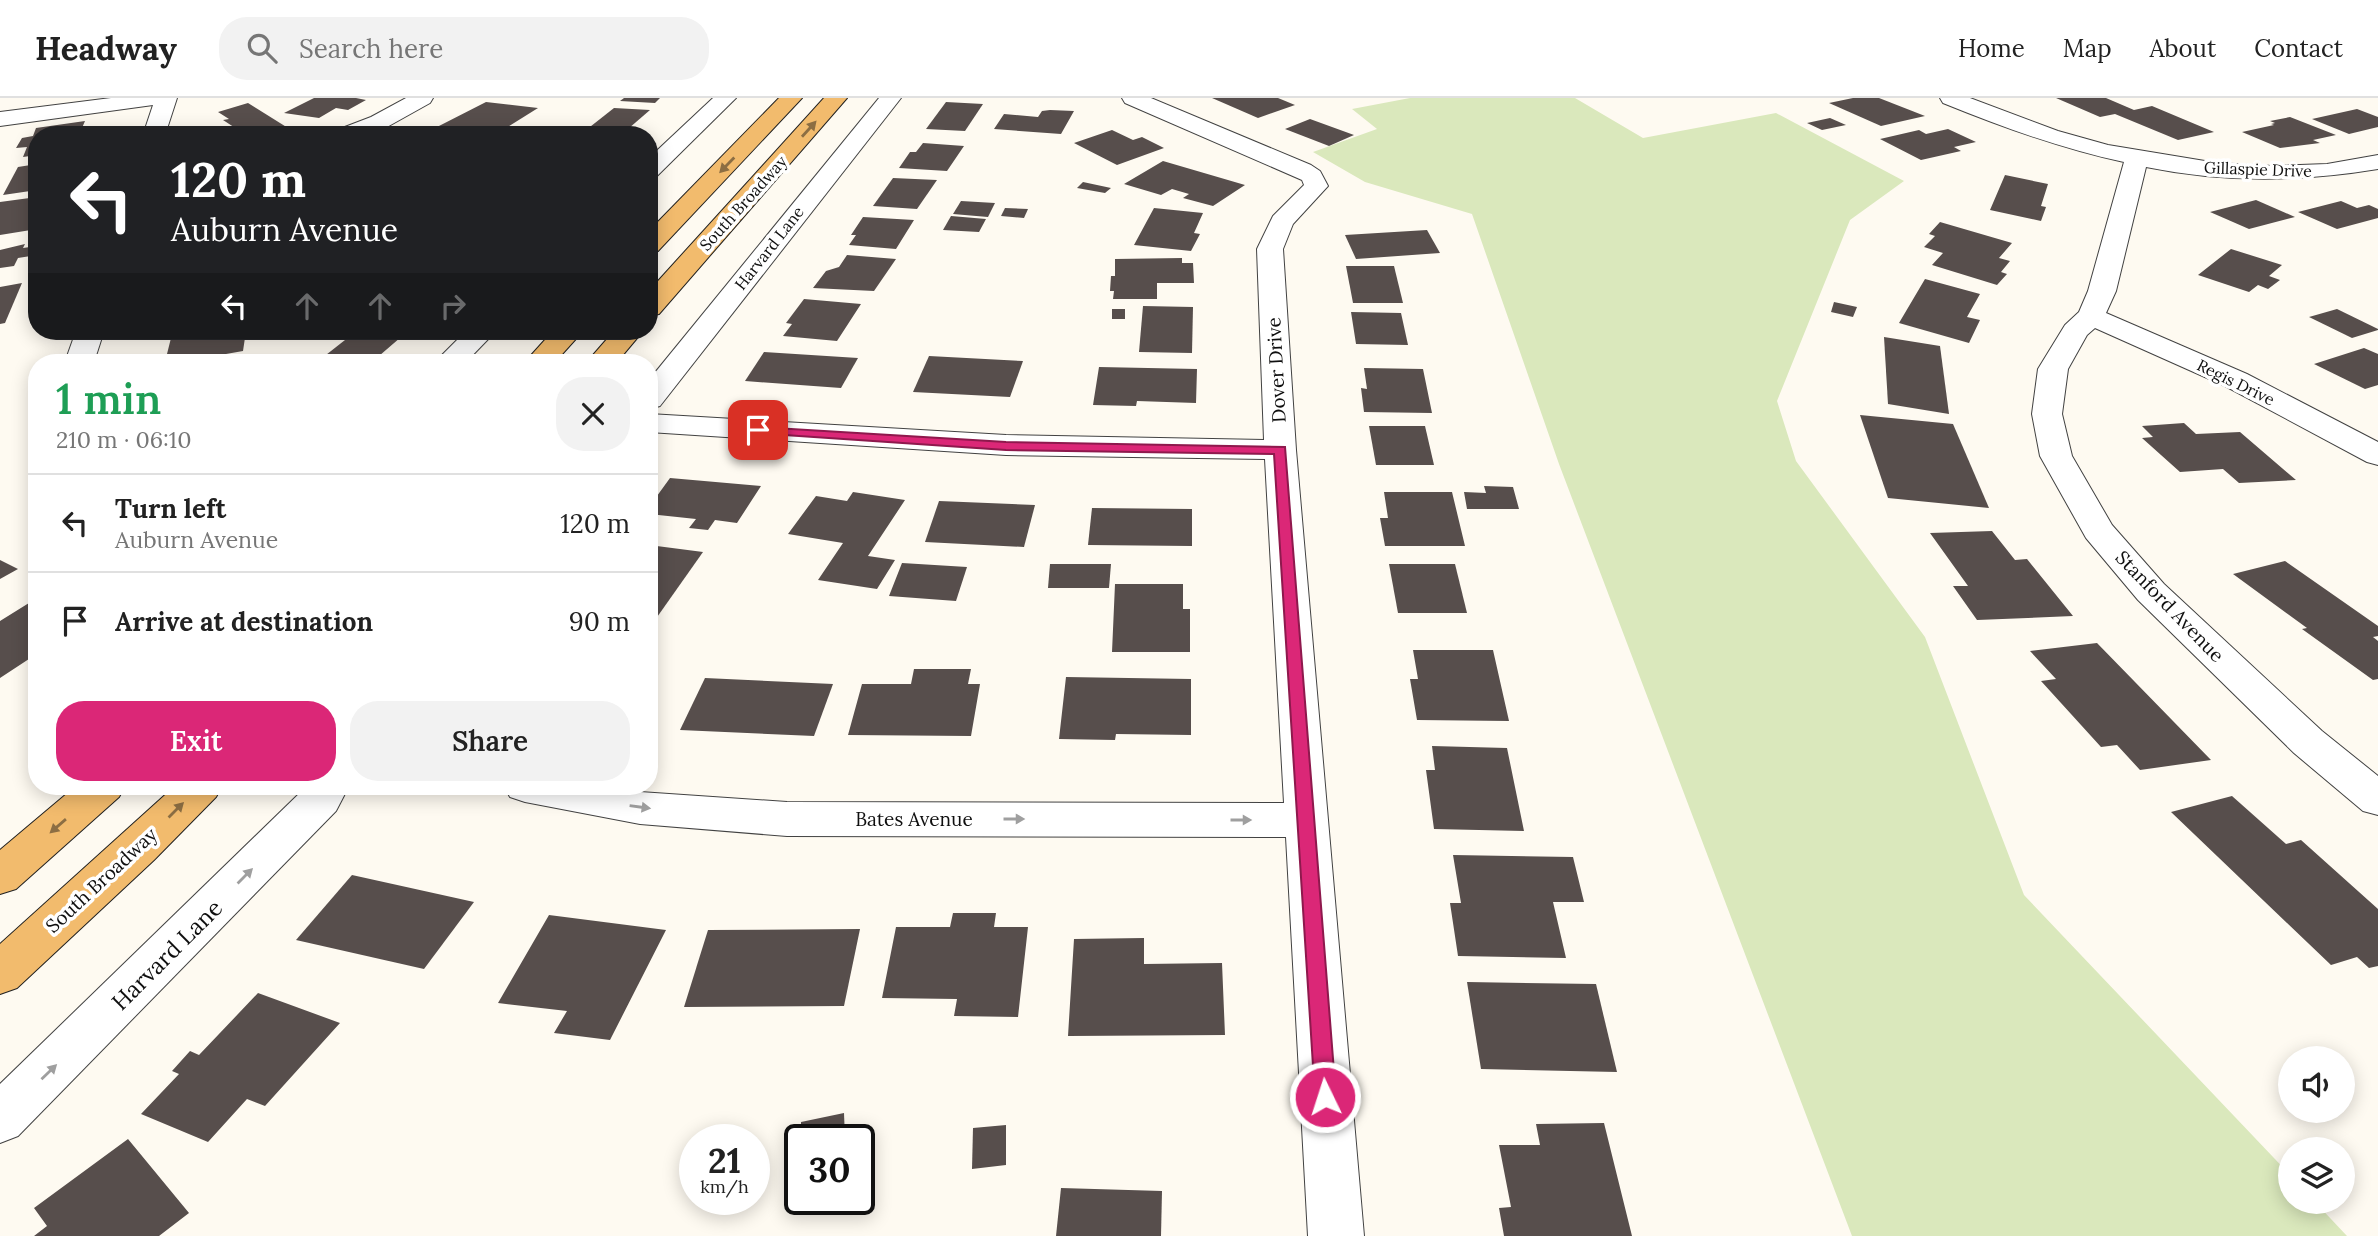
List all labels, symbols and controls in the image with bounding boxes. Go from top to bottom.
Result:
search box [219,17,709,80]
text: Headway [35,27,177,69]
icon: search [243,29,281,67]
text: Search here [299,32,443,65]
text: Home [1958,33,2025,64]
text: Map [2063,33,2112,64]
text: About [2150,33,2216,64]
text: Contact [2254,33,2343,64]
one-way arrow [801,120,817,138]
text: 120 m [171,148,306,210]
street label: South Broadway [695,151,791,255]
icon: left [56,154,147,245]
one-way arrow [718,156,735,173]
street label: Gillaspie Drive [2204,157,2313,181]
street label: Harvard Lane [730,202,808,294]
text: Auburn Avenue [171,209,398,250]
icon: left [215,287,253,325]
icon: ahead [288,287,326,325]
icon: ahead [361,287,399,325]
icon: right [434,287,472,325]
street label: Dover Drive [1261,317,1291,423]
street label: Regis Drive [2194,355,2278,410]
text: 1 min [56,372,161,426]
button: close [556,377,630,451]
pin [728,400,788,460]
icon: arrive [739,411,777,449]
text: 210 m · 06:10 [56,425,191,454]
text: Turn left [115,492,226,525]
icon: left [56,504,94,542]
text: 120 m [560,507,630,540]
text: Auburn Avenue [115,525,278,554]
street label: Stanford Avenue [2111,545,2229,667]
icon: arrive [56,602,94,640]
text: Arrive at destination [115,605,373,638]
text: 90 m [569,605,630,638]
button: Exit [56,701,336,781]
button: Share [350,701,630,781]
one-way arrow [629,802,651,813]
one-way arrow [167,803,184,819]
street label: Bates Avenue [855,807,973,831]
one-way arrow [1003,813,1025,825]
one-way arrow [1231,814,1253,826]
one-way arrow [49,818,67,834]
street label: South Broadway [40,822,162,938]
one-way arrow [236,868,252,885]
street label: Harvard Lane [105,893,228,1016]
map controls [2278,1046,2355,1214]
button: sound [2278,1046,2355,1123]
position arrow [1288,1060,1362,1134]
one-way arrow [40,1064,57,1080]
speed limit sign: 30 [784,1124,875,1215]
button: layers [2278,1137,2355,1214]
text: 21 [708,1138,741,1183]
text: km/h [700,1175,749,1198]

